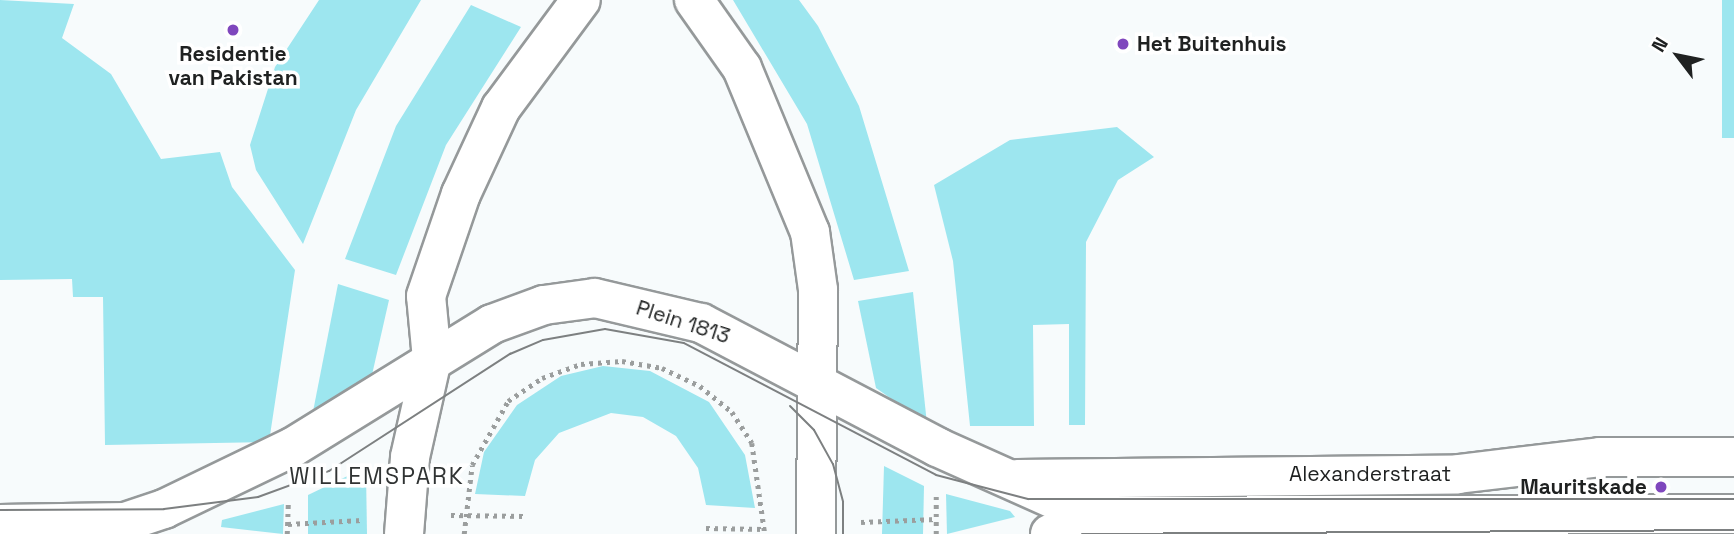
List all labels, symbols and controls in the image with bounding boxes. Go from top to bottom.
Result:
north arrow [1643,21,1713,91]
marker: Residentie van Pakistan [225,22,241,38]
place label: Het Buitenhuis [1137,31,1286,57]
text: N [1646,33,1674,57]
marker: Het Buitenhuis [1115,36,1131,52]
place label: Residentie van Pakistan [168,41,298,91]
street label: Plein 1813 [633,295,733,349]
street label: Alexanderstraat [1289,461,1451,487]
district label: WILLEMSPARK [291,462,463,490]
place label: Mauritskade [1520,474,1647,500]
marker: Mauritskade [1653,479,1669,495]

